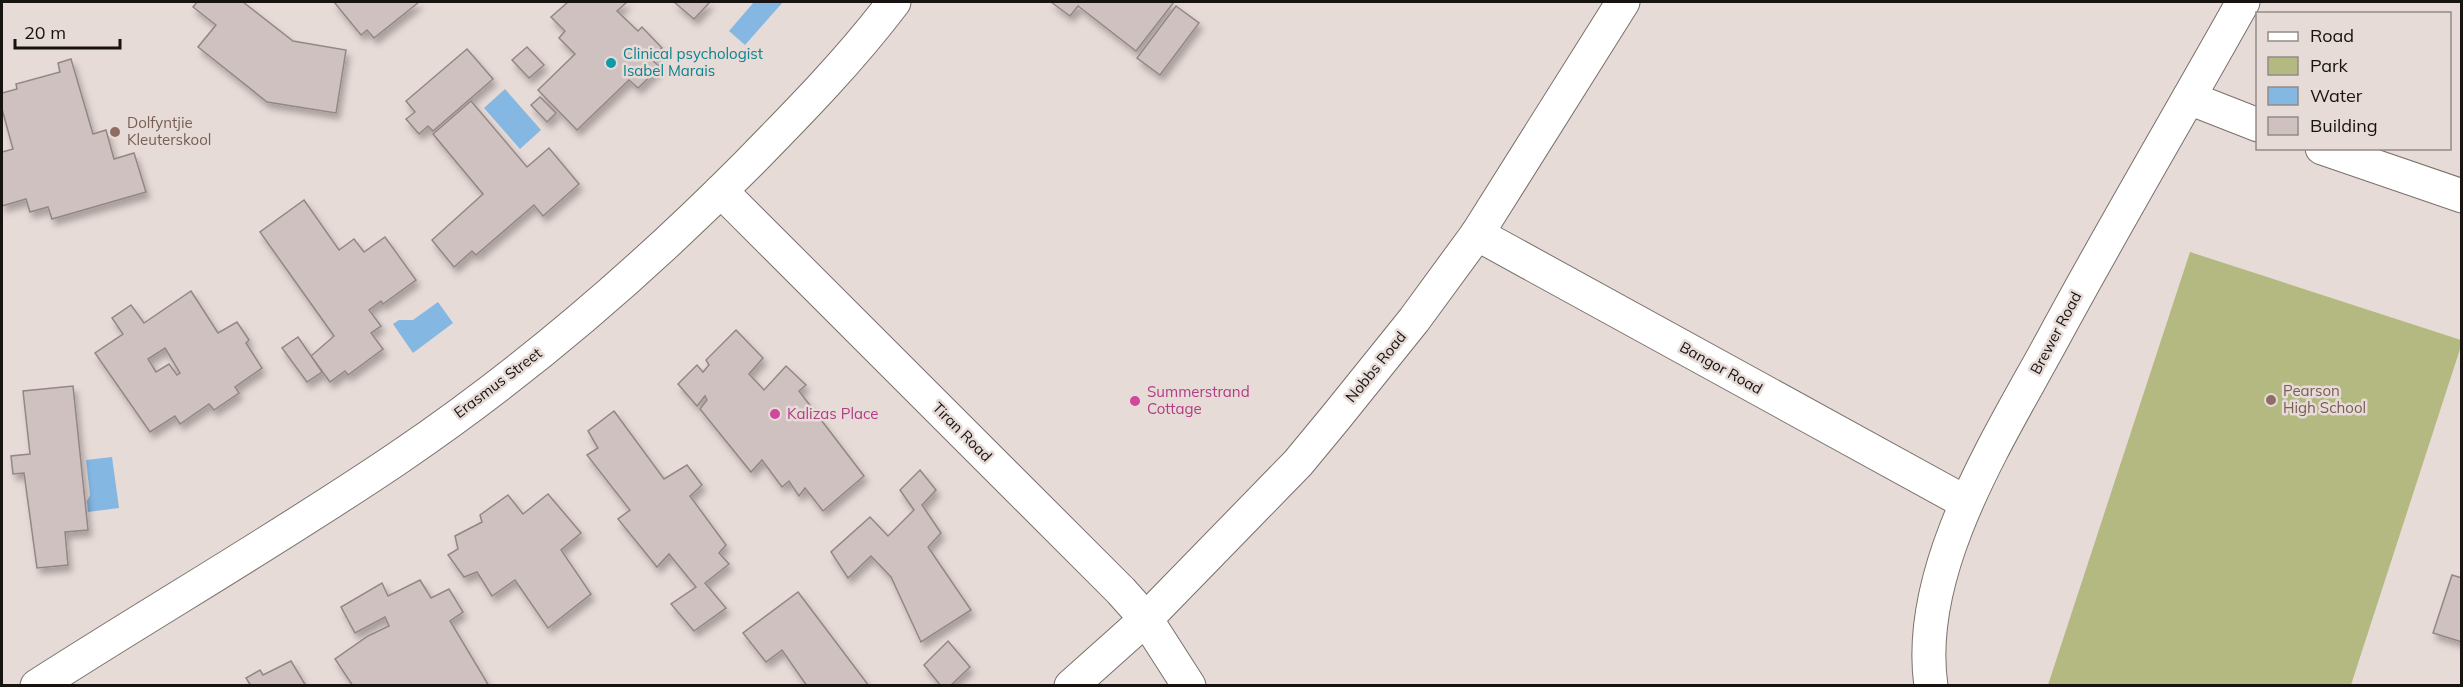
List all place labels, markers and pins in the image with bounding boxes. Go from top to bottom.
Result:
place label: Clinical psychologist Isabel Marais [623,44,763,80]
marker: Clinical psychologist Isabel Marais [604,56,618,70]
place label: Dolfyntjie Kleuterskool [127,113,211,149]
marker: Dolfyntjie Kleuterskool [108,125,122,139]
place label: Pearson High School [2283,381,2366,417]
place label: Summerstrand Cottage [1147,382,1250,418]
marker: Pearson High School [2264,393,2278,407]
marker: Summerstrand Cottage [1128,394,1142,408]
place label: Kalizas Place [787,404,879,423]
marker: Kalizas Place [768,407,782,421]

